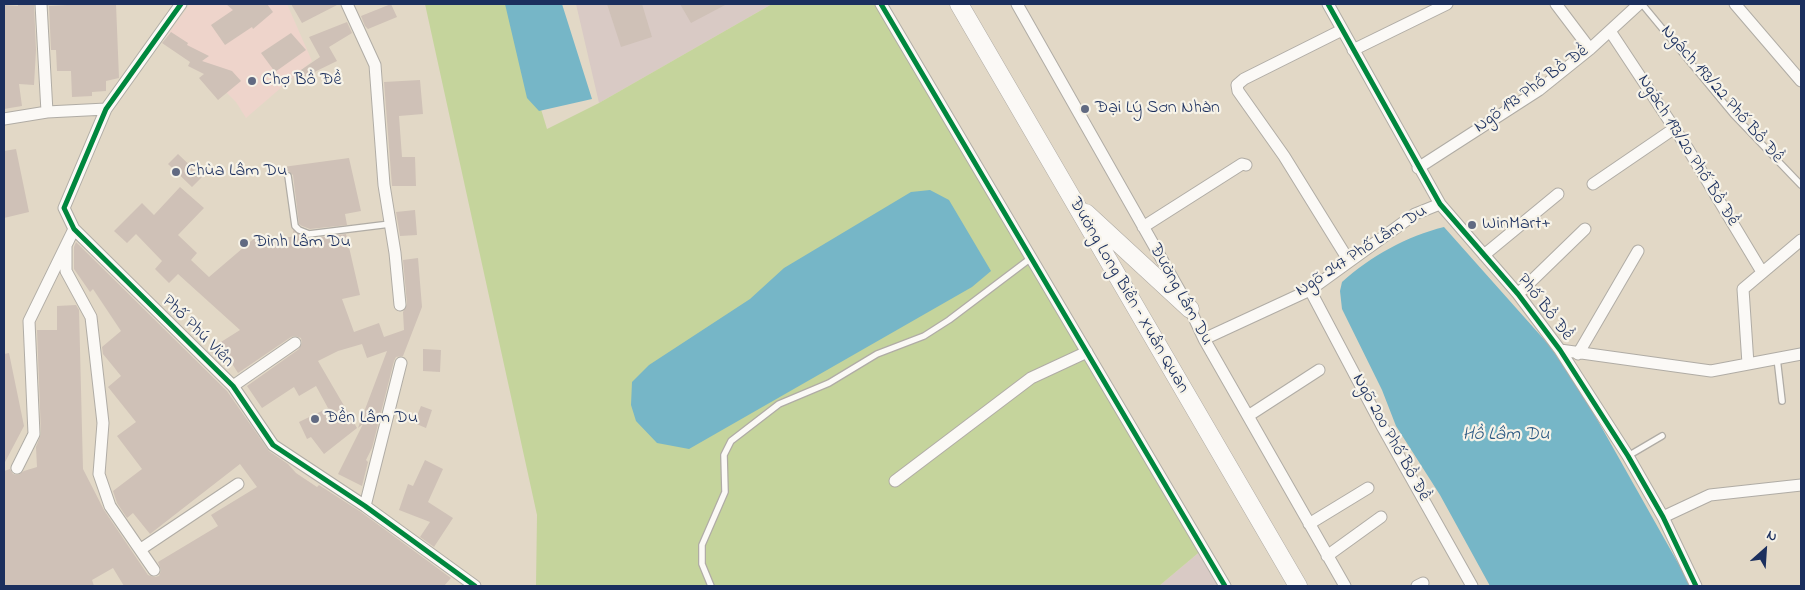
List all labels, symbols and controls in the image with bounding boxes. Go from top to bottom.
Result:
street label: Ngách 193/22 Phố Bồ Đề [1655,22,1787,168]
street label: Ngõ 193 Phố Bồ Đề [1471,41,1593,139]
place label: Chợ Bồ Đề [262,70,342,92]
street label: Ngách 193/20 Phố Bồ Đề [1632,71,1742,231]
marker: Chợ Bồ Đề [246,75,258,87]
place label: Đại Lý Sơn Nhàn [1095,98,1220,120]
marker: Đại Lý Sơn Nhàn [1079,103,1091,115]
place label: Chùa Lâm Du [186,161,287,183]
marker: Chùa Lâm Du [170,166,182,178]
street label: Đường Long Biên – Xuân Quan [1063,194,1193,398]
street label: Ngõ 247 Phố Lâm Du [1292,201,1432,303]
place label: WinMart+ [1482,214,1551,236]
marker: WinMart+ [1466,219,1478,231]
place label: Đình Lâm Du [254,232,351,254]
marker: Đình Lâm Du [238,237,250,249]
street label: Đường Lâm Du [1143,241,1217,349]
street label: Phố Bồ Đề [1511,270,1577,346]
street label: Phố Phú Viên [156,291,238,373]
street label: Ngõ 200 Phố Bồ Đề [1346,371,1434,505]
place label: Đền Lâm Du [325,408,418,430]
marker: Đền Lâm Du [309,413,321,425]
water label: Hồ Lâm Du [1462,425,1550,447]
north arrow [1740,525,1790,575]
text: N [1763,525,1781,548]

